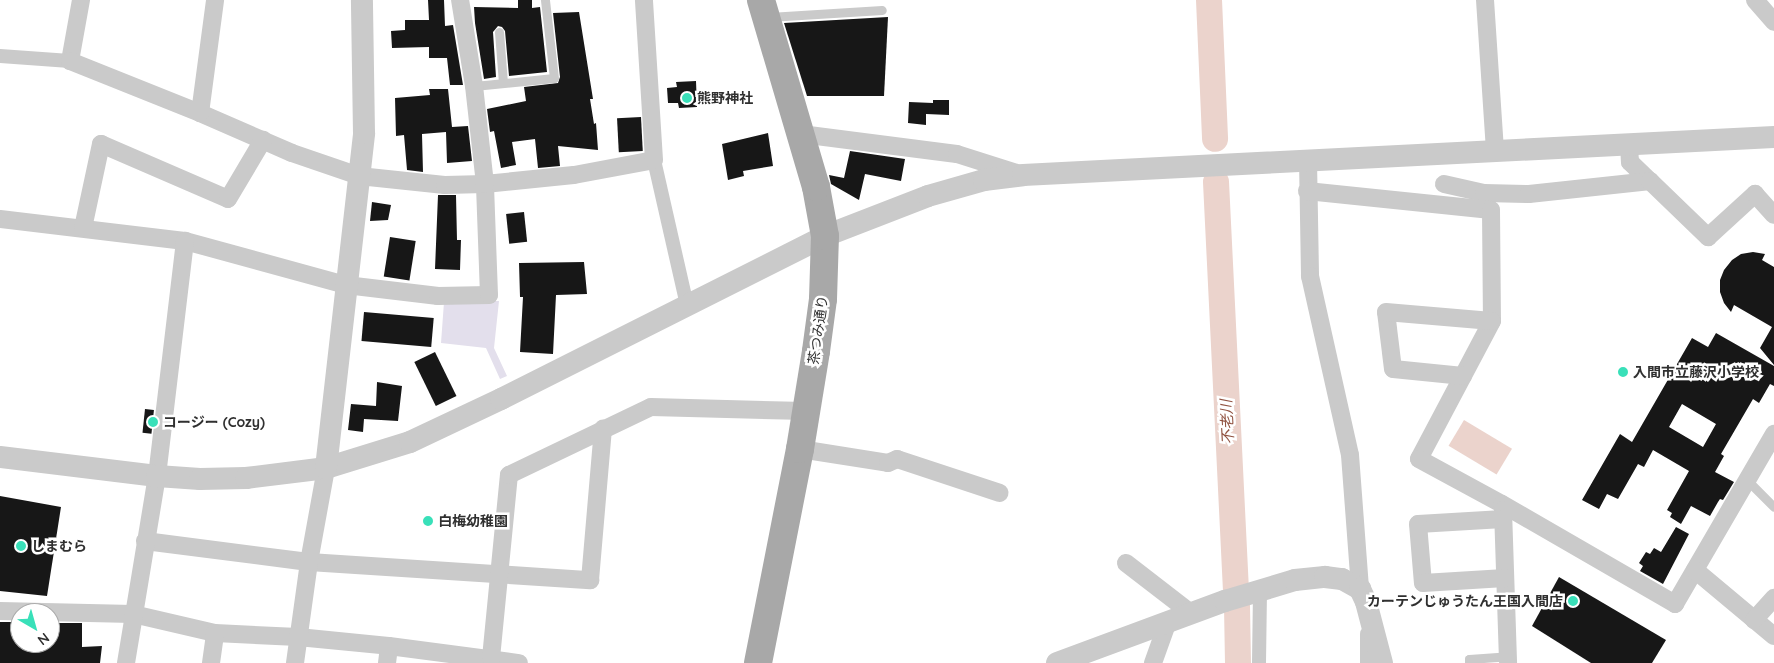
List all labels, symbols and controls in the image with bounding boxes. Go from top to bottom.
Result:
place label: 熊野神社 [697,90,753,106]
marker: 熊野神社 [681,92,693,104]
street label: 茶つみ通り [805,294,831,366]
place label: 入間市立藤沢小学校 [1633,364,1759,380]
marker: 入間市立藤沢小学校 [1617,366,1629,378]
water label: 不老川 [1217,399,1237,445]
place label: コージー (Cozy) [163,414,265,430]
marker: コージー (Cozy) [147,416,159,428]
place label: 白梅幼稚園 [438,513,508,529]
marker: 白梅幼稚園 [422,515,434,527]
place label: しまむら [31,538,87,554]
marker: しまむら [15,540,27,552]
place label: カーテンじゅうたん王国入間店 [1367,593,1563,609]
marker: カーテンじゅうたん王国入間店 [1567,595,1579,607]
north arrow [10,603,60,653]
text: N [34,629,53,649]

